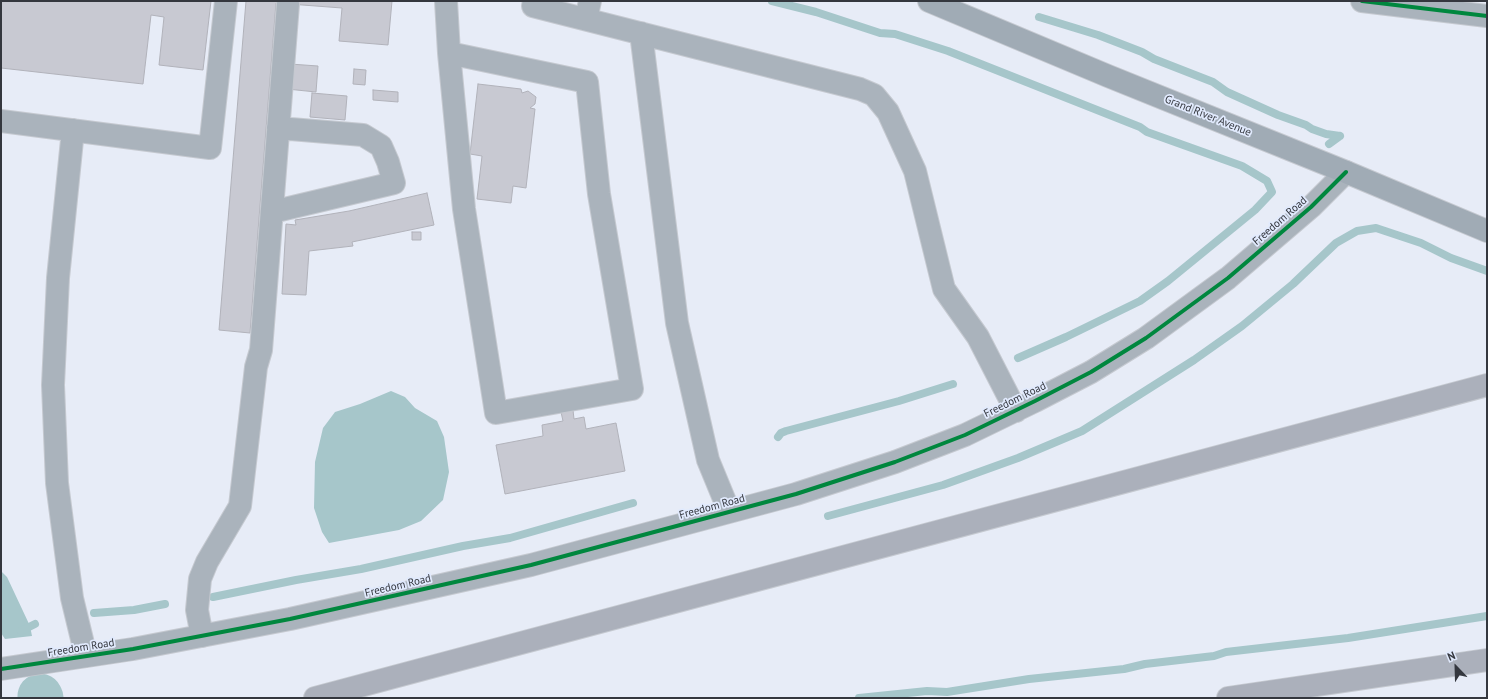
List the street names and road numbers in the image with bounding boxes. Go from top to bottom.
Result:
street label: Grand River Avenue [1163,93,1253,139]
street label: Freedom Road [1250,194,1310,248]
street label: Freedom Road [982,379,1048,421]
street label: Freedom Road [678,492,746,522]
street label: Freedom Road [364,572,432,600]
street label: Freedom Road [47,636,115,660]

